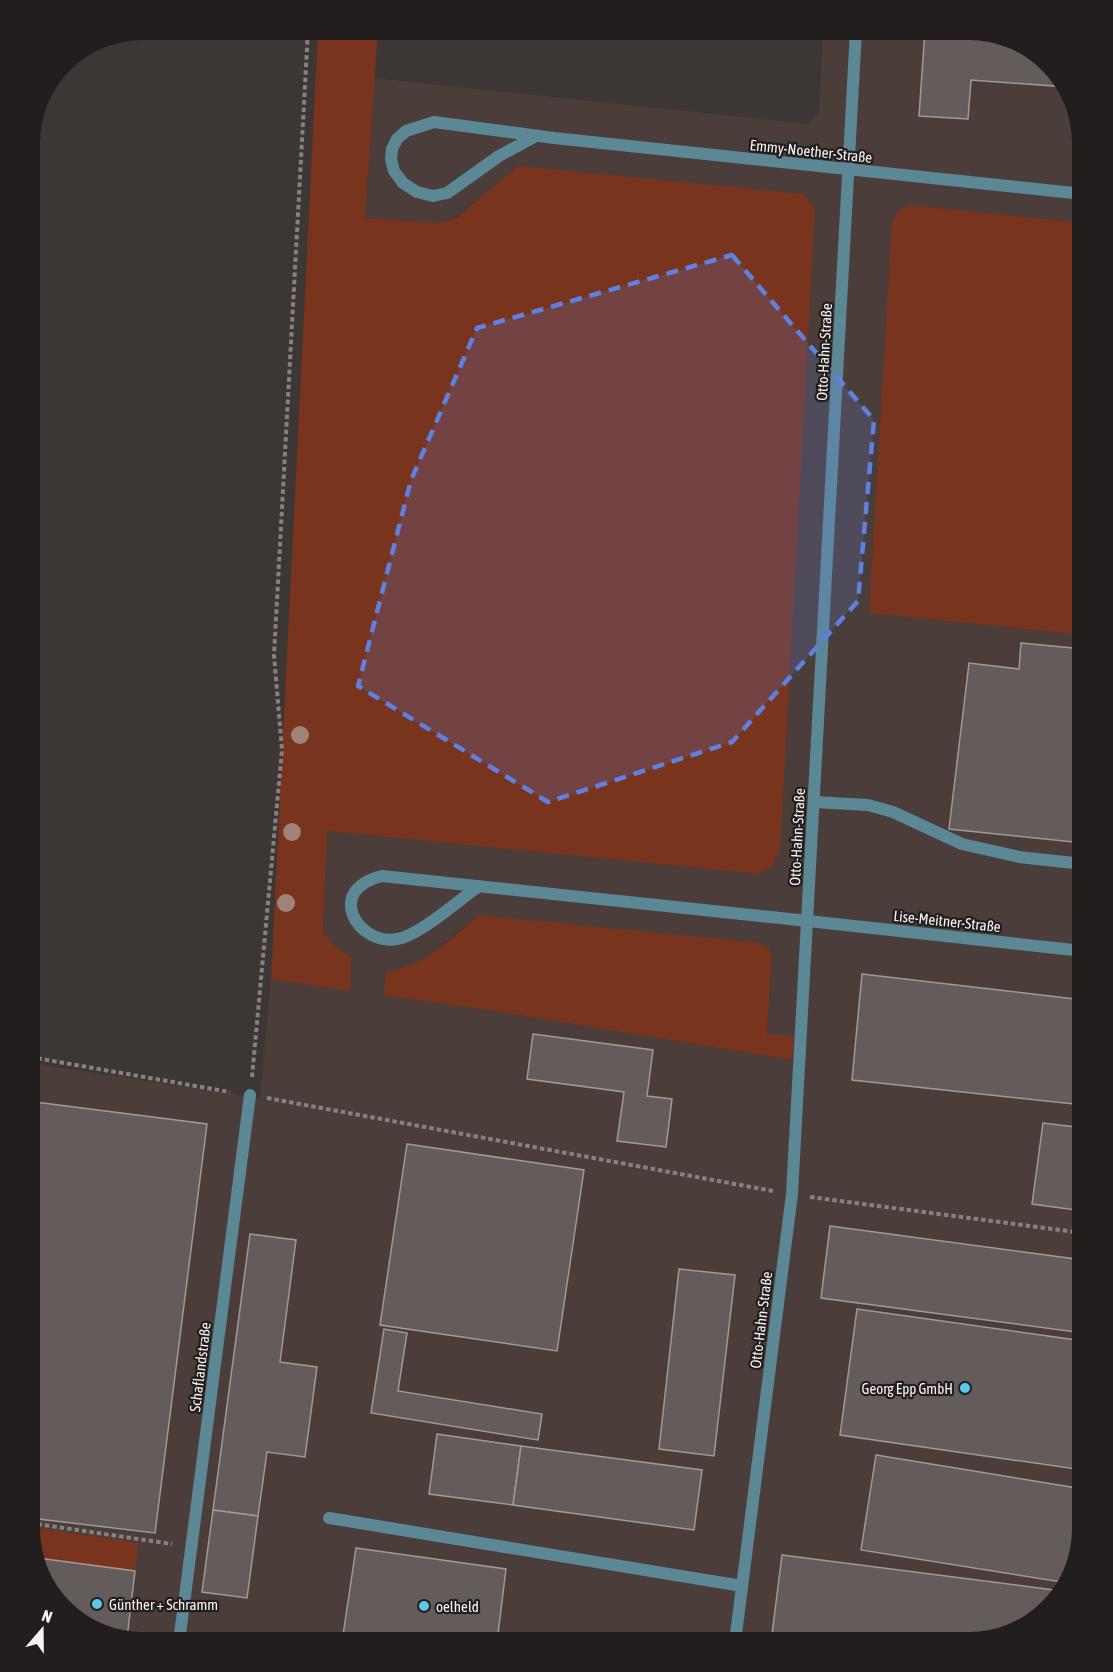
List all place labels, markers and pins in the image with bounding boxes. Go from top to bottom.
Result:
place label: Georg Epp GmbH [862,1380,953,1397]
marker: Georg Epp GmbH [958,1381,972,1395]
place label: Günther + Schramm [109,1596,218,1613]
marker: Günther + Schramm [90,1597,104,1611]
place label: oelheld [436,1598,479,1615]
marker: oelheld [417,1599,431,1613]

